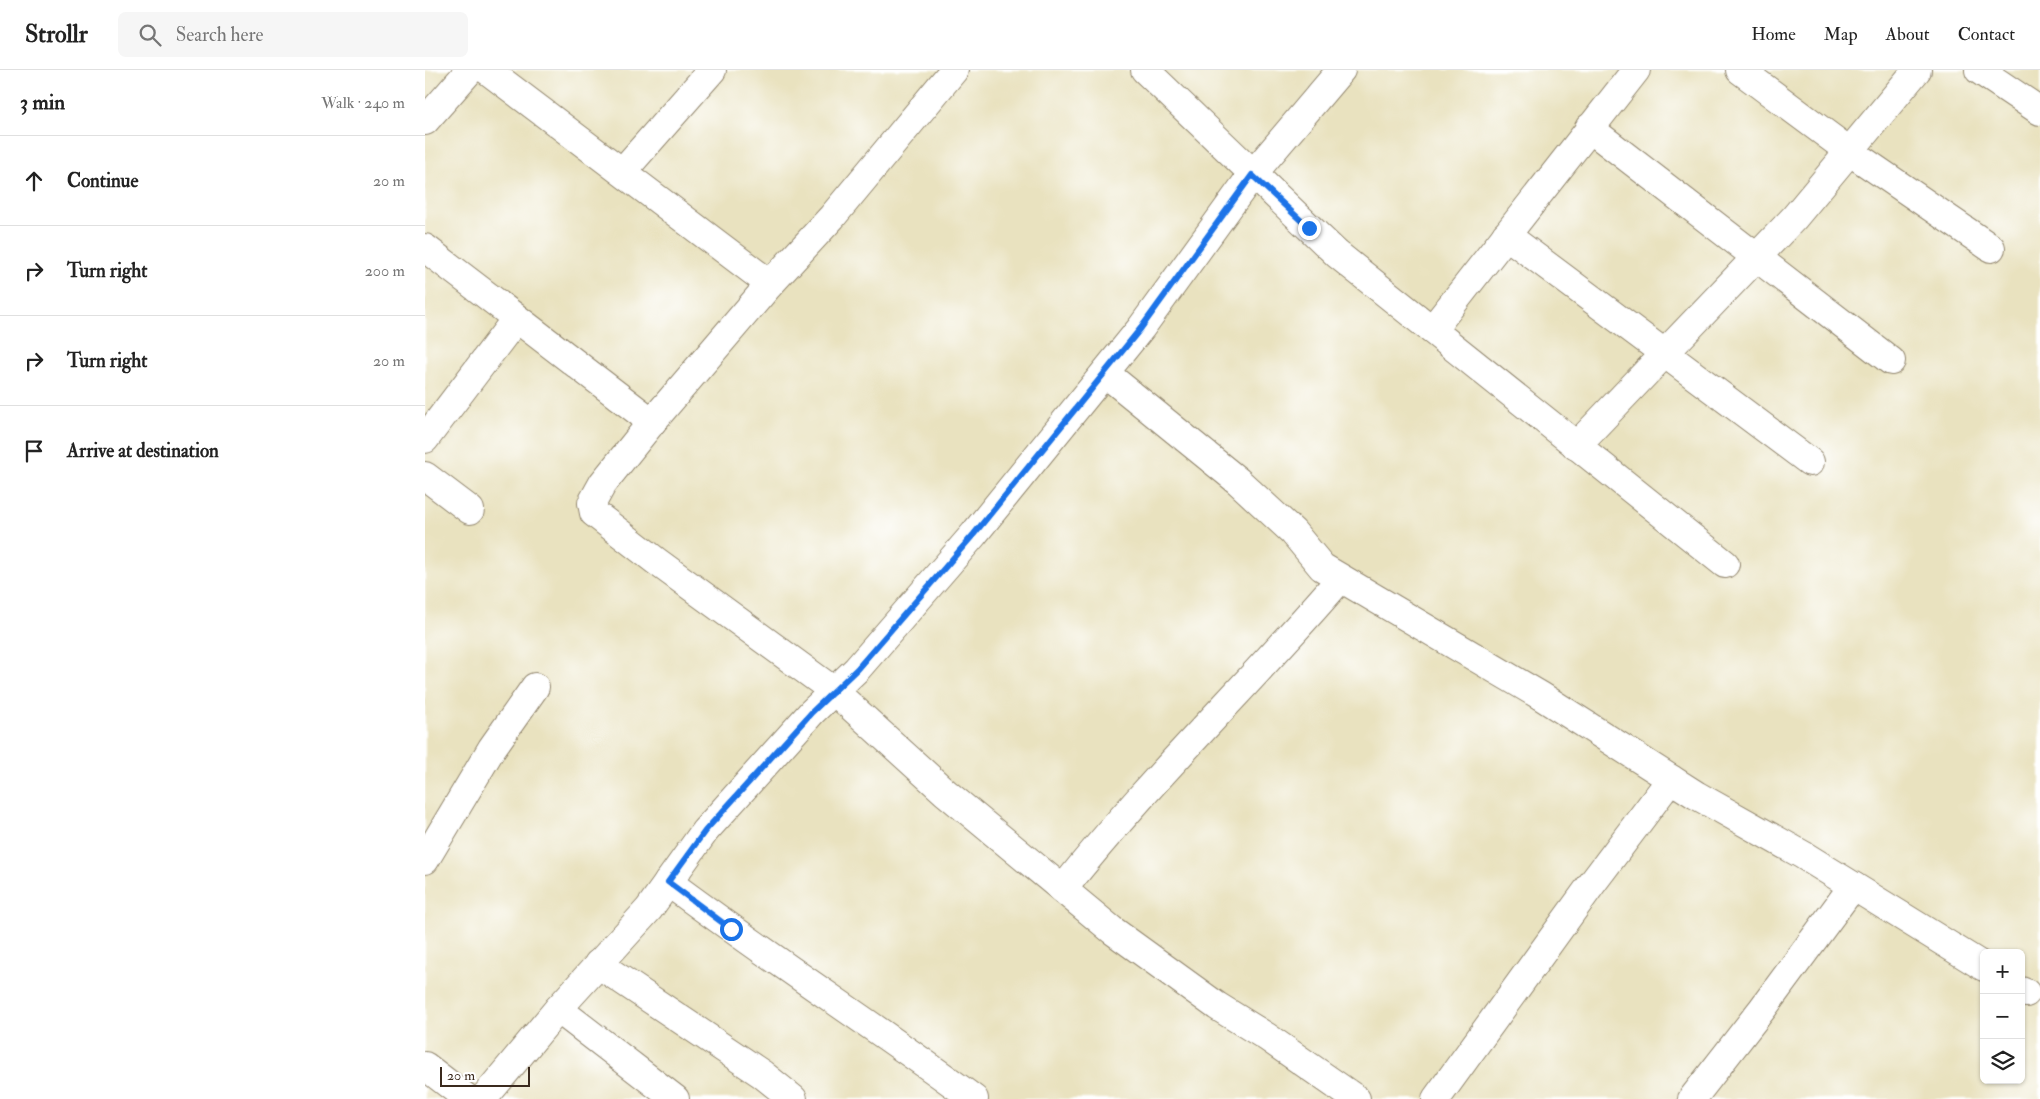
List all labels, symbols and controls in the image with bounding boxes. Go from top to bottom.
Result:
search box [118,12,468,57]
text: Strollr [25,19,88,50]
icon: search [136,21,164,49]
text: Search here [176,23,264,47]
text: Home [1751,23,1796,46]
text: Map [1824,23,1858,46]
text: About [1886,23,1930,46]
text: Contact [1958,23,2015,46]
text: 3 min [20,89,65,116]
text: Walk · 240 m [321,93,405,113]
icon: ahead [20,167,48,195]
text: Continue [67,169,138,193]
text: 20 m [373,171,405,191]
route end [1298,217,1321,240]
icon: right [20,257,48,285]
text: Turn right [67,259,147,283]
text: 200 m [365,261,405,281]
icon: right [20,347,48,375]
text: Turn right [67,349,147,373]
text: 20 m [373,351,405,371]
icon: arrive [20,437,48,465]
text: Arrive at destination [67,439,219,463]
route start [720,918,743,941]
map controls [1980,949,2025,1084]
button: + [1980,949,2025,994]
button: − [1980,994,2025,1039]
button: layers [1980,1039,2025,1084]
scale bar [440,1064,530,1087]
text: 20 m [447,1067,475,1084]

